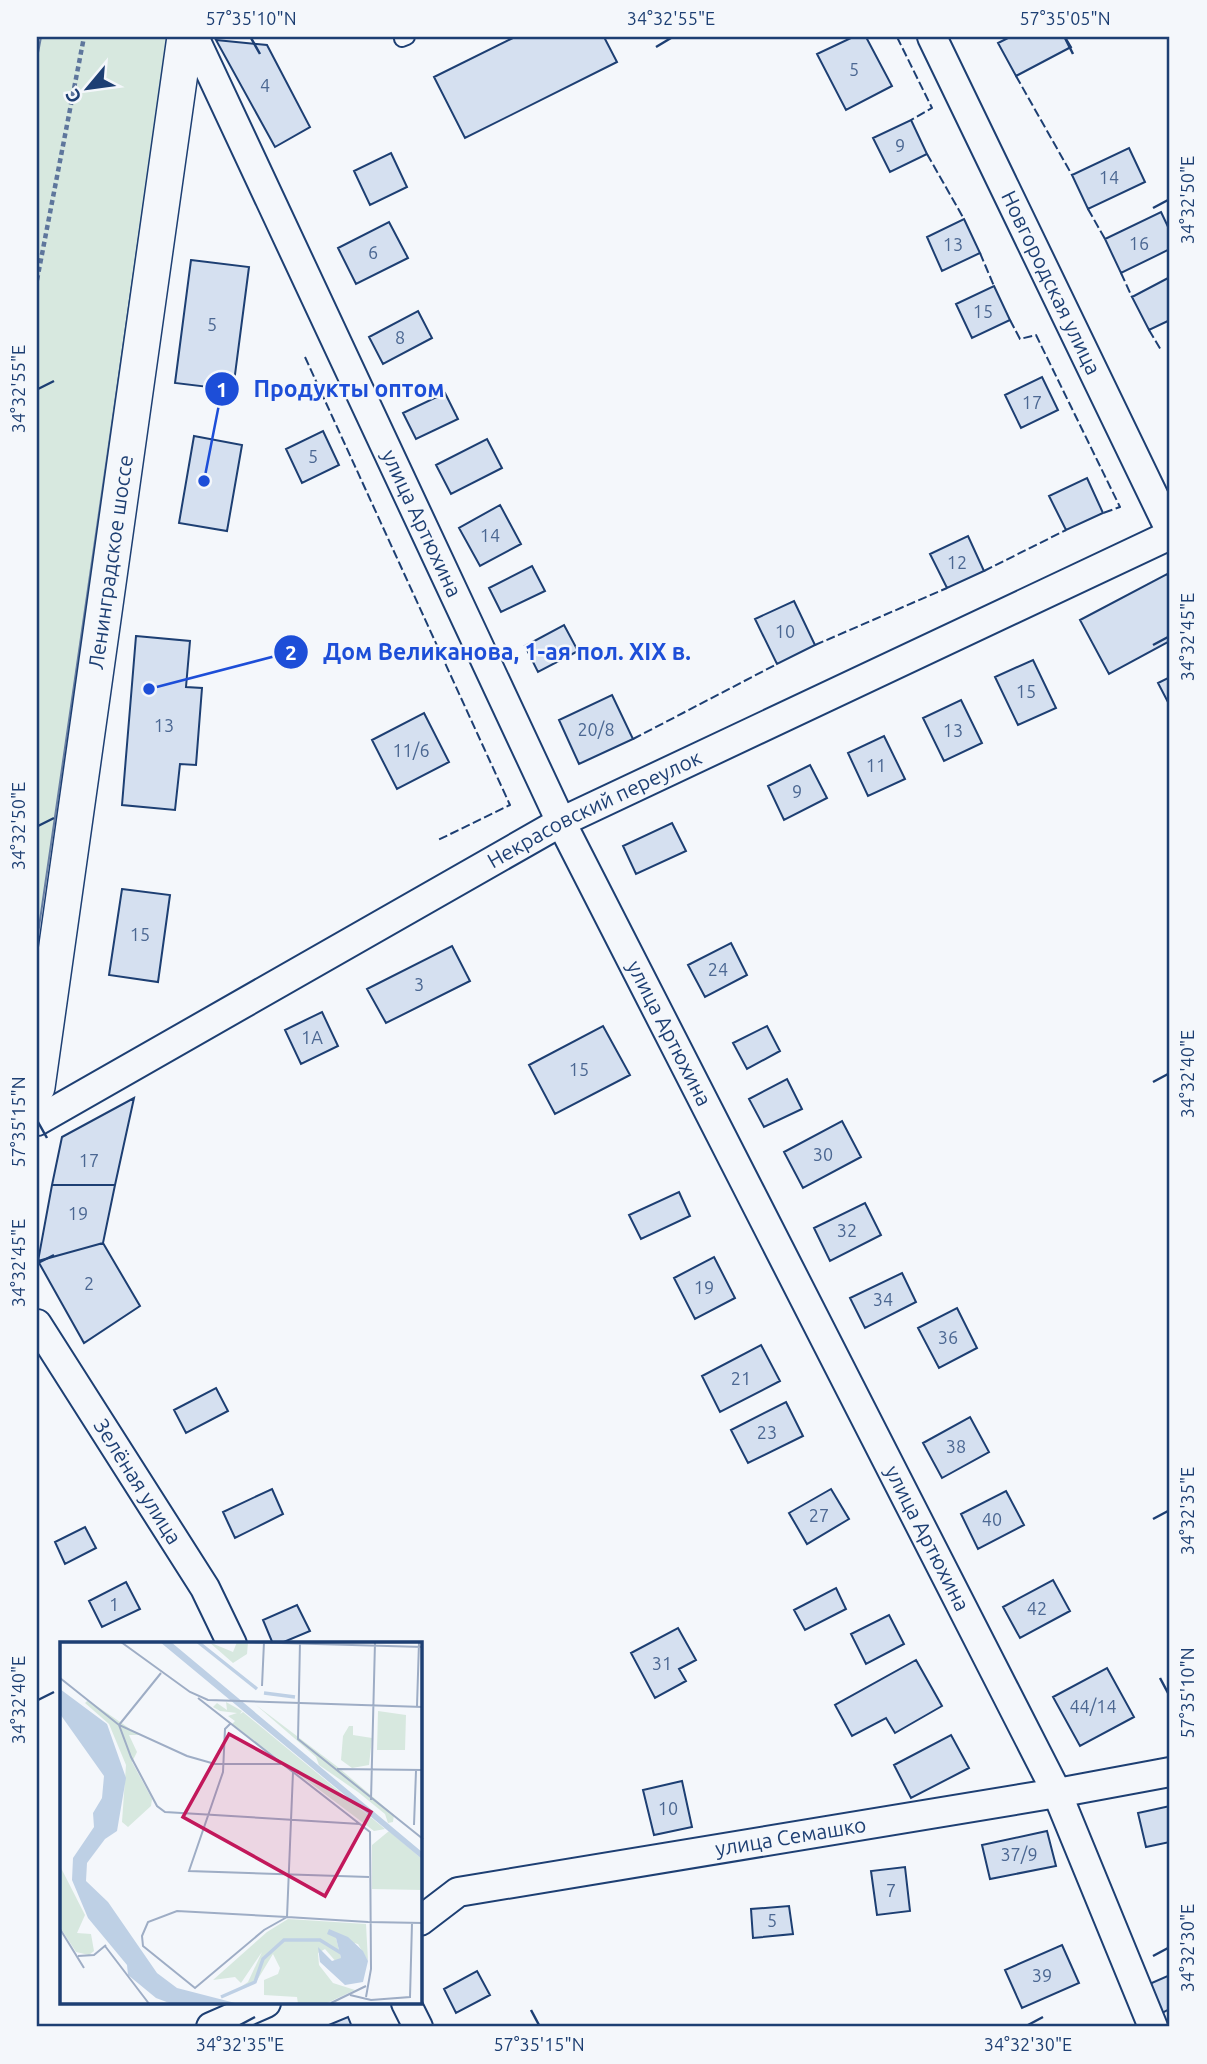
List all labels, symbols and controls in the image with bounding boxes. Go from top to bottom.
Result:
text: 57°35'10"N [205,8,297,28]
text: 34°32'55"E [627,8,715,28]
text: 57°35'05"N [1019,8,1111,28]
north arrow [52,52,122,122]
house number: 5 [849,59,859,79]
house number: 4 [260,75,270,95]
text: С [61,86,86,107]
house number: 9 [895,135,905,155]
text: 34°32'50"E [1177,156,1197,244]
house number: 14 [1099,167,1119,187]
street label: Новгородская улица [997,187,1106,378]
house number: 16 [1129,233,1149,253]
house number: 13 [943,234,963,254]
house number: 6 [368,242,378,262]
house number: 15 [973,301,993,321]
house number: 5 [207,314,217,334]
house number: 8 [395,327,405,347]
text: 34°32'55"E [8,345,28,433]
callout: Продукты оптом [204,367,458,411]
text: Продукты оптом [253,376,445,401]
text: 1 [216,377,228,401]
house number: 17 [1022,392,1042,412]
street label: улица Артюхина [378,445,467,601]
house number: 5 [308,446,318,466]
street label: Ленинградское шоссе [83,453,137,671]
house number: 14 [480,525,500,545]
house number: 12 [947,552,967,572]
text: 34°32'45"E [1177,593,1197,681]
house number: 10 [775,621,795,641]
callout: Дом Великанова, 1-ая пол. XIX в. [274,630,704,674]
text: Дом Великанова, 1-ая пол. XIX в. [323,639,691,665]
text: 2 [285,640,297,664]
house number: 15 [1016,681,1036,701]
house number: 13 [154,715,174,735]
house number: 20/8 [577,719,615,739]
house number: 13 [943,720,963,740]
house number: 11/6 [392,740,430,760]
street label: Некрасовский переулок [483,744,705,873]
house number: 11 [866,755,886,775]
house number: 9 [792,781,802,801]
text: 34°32'50"E [8,782,28,870]
house number: 15 [130,924,150,944]
street label: улица Артюхина [623,956,717,1110]
house number: 24 [708,959,728,979]
house number: 3 [414,974,424,994]
house number: 1А [301,1027,323,1047]
text: 34°32'40"E [1177,1030,1197,1118]
house number: 15 [569,1059,589,1079]
text: 57°35'15"N [8,1076,28,1168]
house number: 30 [813,1144,833,1164]
house number: 17 [79,1150,99,1170]
house number: 19 [68,1203,88,1223]
text: 34°32'45"E [8,1219,28,1307]
house number: 32 [837,1220,857,1240]
house number: 2 [84,1273,94,1293]
house number: 19 [694,1277,714,1297]
house number: 34 [873,1289,893,1309]
house number: 36 [938,1327,958,1347]
house number: 21 [731,1368,751,1388]
street label: Зелёная улица [89,1414,187,1548]
house number: 23 [757,1422,777,1442]
house number: 38 [946,1436,966,1456]
street label: улица Артюхина [881,1461,975,1615]
text: 34°32'35"E [1177,1467,1197,1555]
house number: 27 [809,1505,829,1525]
house number: 40 [982,1509,1002,1529]
house number: 1 [109,1594,119,1614]
house number: 42 [1027,1598,1047,1618]
inset map [60,1642,422,2004]
text: 57°35'10"N [1177,1647,1197,1739]
house number: 31 [652,1653,672,1673]
text: 34°32'40"E [8,1656,28,1744]
house number: 44/14 [1069,1696,1117,1716]
house number: 10 [658,1798,678,1818]
street label: улица Семашко [713,1812,868,1860]
house number: 37/9 [1000,1844,1038,1864]
house number: 7 [886,1880,896,1900]
text: 34°32'30"E [1177,1904,1197,1992]
house number: 5 [767,1910,777,1930]
house number: 39 [1032,1965,1052,1985]
text: 34°32'35"E [196,2034,284,2054]
text: 57°35'15"N [493,2034,585,2054]
text: 34°32'30"E [984,2034,1072,2054]

